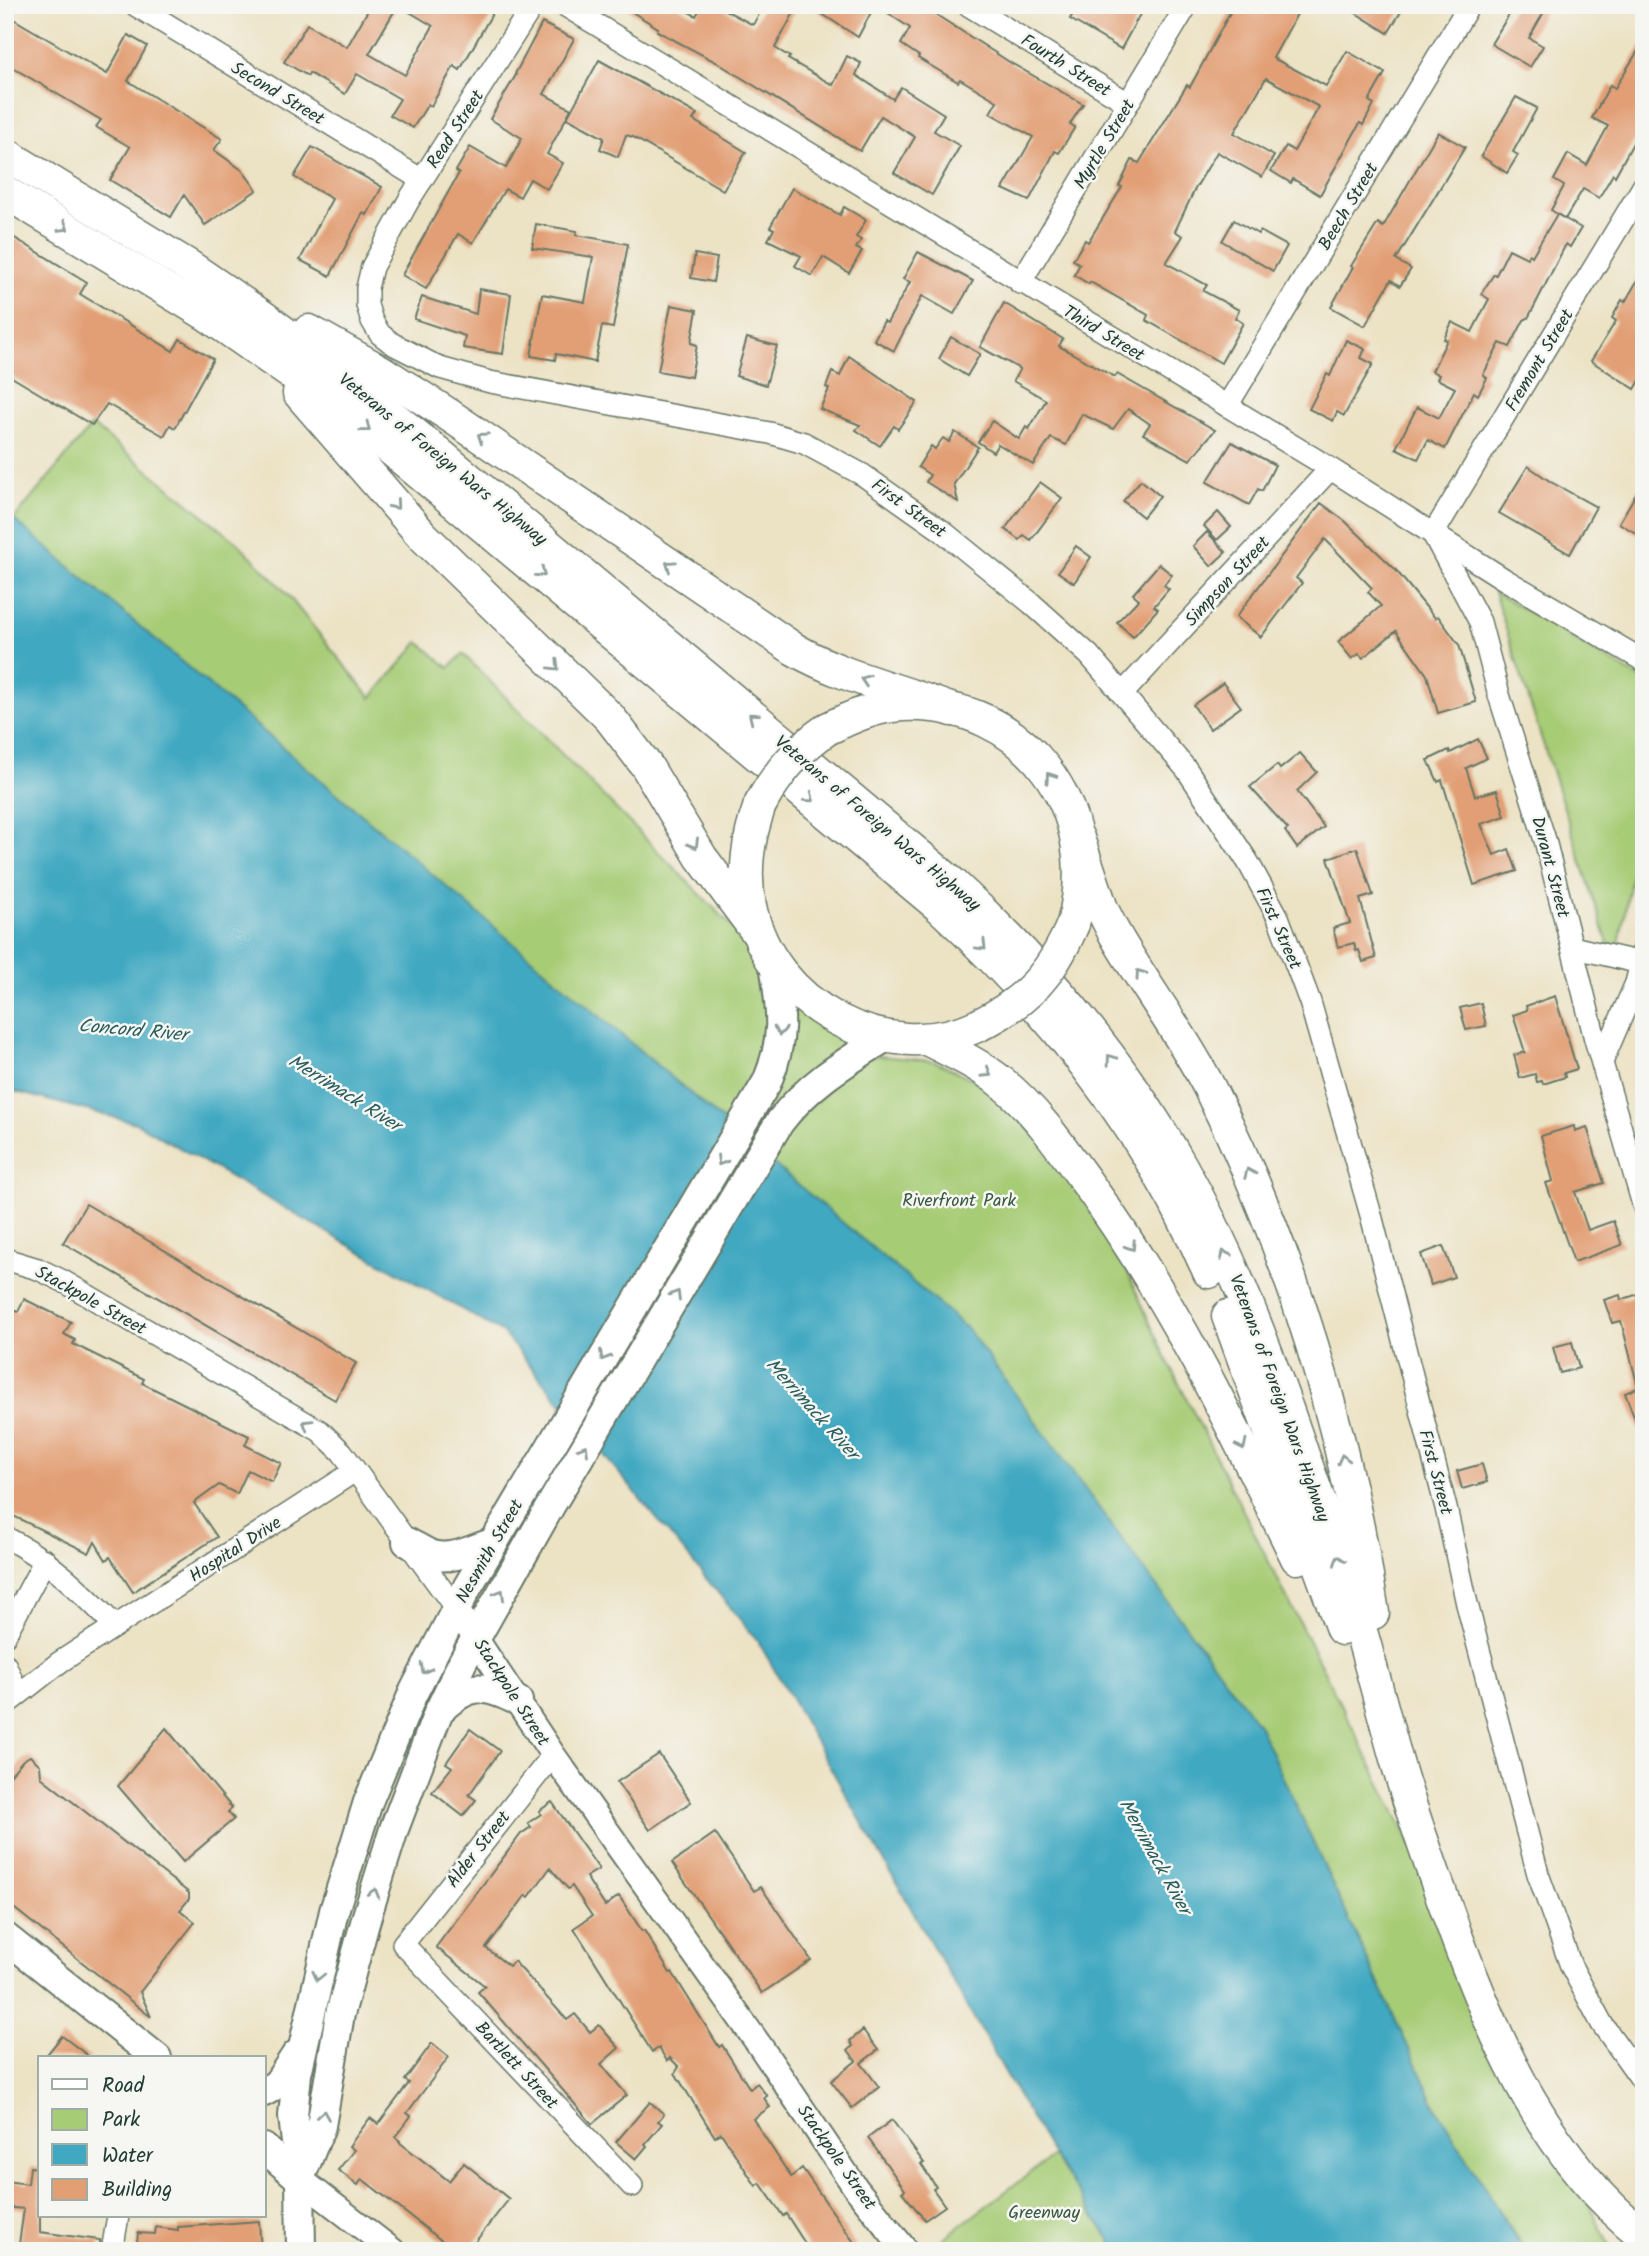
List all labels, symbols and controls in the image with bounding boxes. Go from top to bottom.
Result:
street label: Fourth Street [1014,27,1117,106]
street label: Second Street [225,55,331,134]
street label: Read Street [420,84,493,175]
street label: Myrtle Street [1067,93,1144,196]
street label: Beech Street [1312,156,1388,256]
one-way arrow [56,219,69,232]
street label: Third Street [1057,298,1151,371]
street label: Fremont Street [1498,303,1583,418]
street label: Veterans of Foreign Wars Highway [331,366,553,554]
one-way arrow [359,419,371,432]
one-way arrow [477,433,490,445]
street label: First Street [864,472,953,547]
one-way arrow [387,497,399,510]
street label: Simpson Street [1178,529,1279,634]
one-way arrow [665,561,678,573]
one-way arrow [533,565,546,577]
one-way arrow [547,657,560,670]
one-way arrow [859,674,871,688]
one-way arrow [748,712,761,725]
street label: Veterans of Foreign Wars Highway [767,729,987,920]
one-way arrow [1046,772,1058,785]
one-way arrow [802,789,814,802]
street label: Durant Street [1522,813,1577,922]
one-way arrow [686,837,699,850]
street label: First Street [1247,883,1309,975]
one-way arrow [973,938,986,951]
one-way arrow [1136,969,1148,982]
water label: Concord River [77,1011,192,1051]
one-way arrow [773,1025,788,1037]
water label: Merrimack River [282,1047,409,1142]
one-way arrow [1106,1054,1119,1067]
one-way arrow [979,1064,992,1077]
one-way arrow [716,1153,729,1166]
one-way arrow [1243,1168,1257,1180]
park label: Riverfront Park [902,1187,1016,1216]
one-way arrow [1123,1239,1136,1252]
one-way arrow [1219,1250,1233,1262]
street label: Stackpole Street [29,1259,152,1344]
street label: Veterans of Foreign Wars Highway [1220,1270,1337,1527]
one-way arrow [668,1289,681,1302]
one-way arrow [600,1348,613,1361]
water label: Merrimack River [757,1352,868,1470]
one-way arrow [301,1419,314,1432]
street label: First Street [1409,1427,1460,1519]
one-way arrow [1234,1438,1248,1450]
one-way arrow [576,1444,589,1457]
one-way arrow [1337,1453,1351,1465]
street label: Nesmith Street [449,1493,532,1609]
street label: Hospital Drive [184,1509,288,1591]
one-way arrow [1333,1554,1347,1566]
one-way arrow [492,1589,505,1602]
street label: Stackpole Street [465,1633,557,1753]
one-way arrow [420,1662,433,1674]
water label: Merrimack River [1110,1794,1200,1924]
street label: Alder Street [440,1804,519,1895]
one-way arrow [365,1888,380,1900]
one-way arrow [312,1970,326,1982]
street label: Bartlett Street [467,2015,565,2118]
legend [38,2056,266,2218]
text: Road [102,2070,145,2103]
street label: Stackpole Street [788,2099,884,2218]
text: Park [102,2104,140,2137]
one-way arrow [315,2109,330,2121]
text: Water [102,2140,154,2173]
text: Building [102,2174,172,2207]
park label: Greenway [1008,2199,1080,2228]

